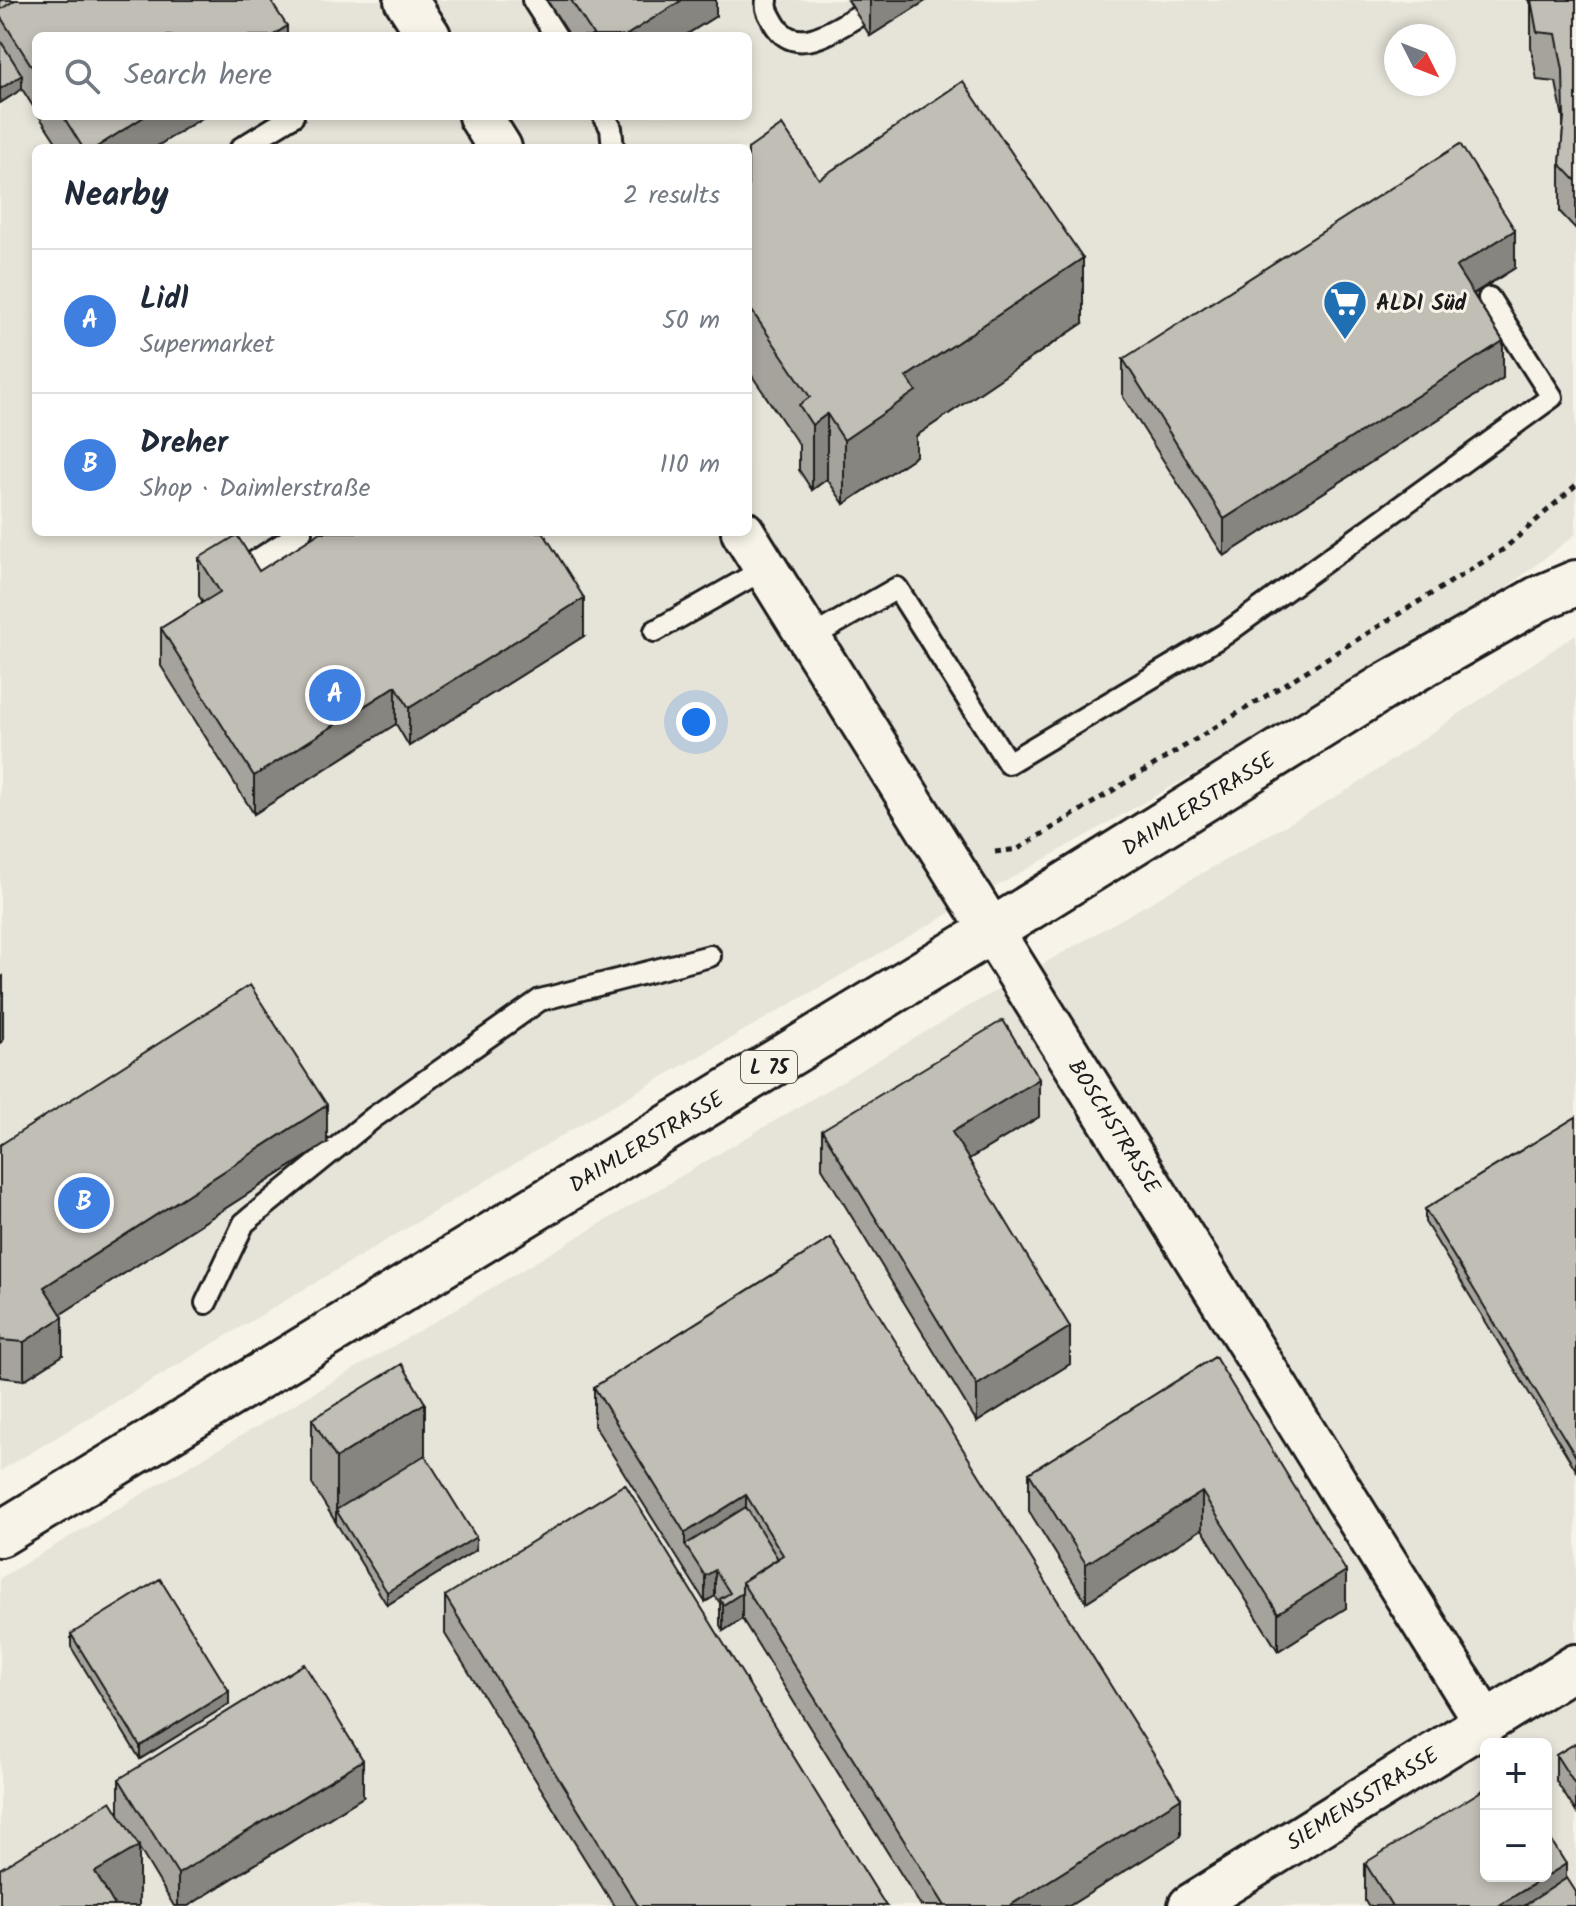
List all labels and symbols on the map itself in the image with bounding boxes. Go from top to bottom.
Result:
north arrow [1384,24,1456,96]
supermarket icon: ALDI Süd [1321,278,1369,341]
place label: ALDI Süd [1376,287,1467,322]
pin: A [309,665,361,725]
your location [676,702,716,742]
street label: DAIMLERSTRASSE [1116,743,1284,866]
road number: L 75 [741,1051,797,1083]
street label: BOSCHSTRASSE [1057,1053,1169,1202]
street label: DAIMLERSTRASSE [563,1082,732,1203]
pin: B [58,1173,110,1233]
street label: SIEMENSSTRASSE [1280,1739,1447,1861]

